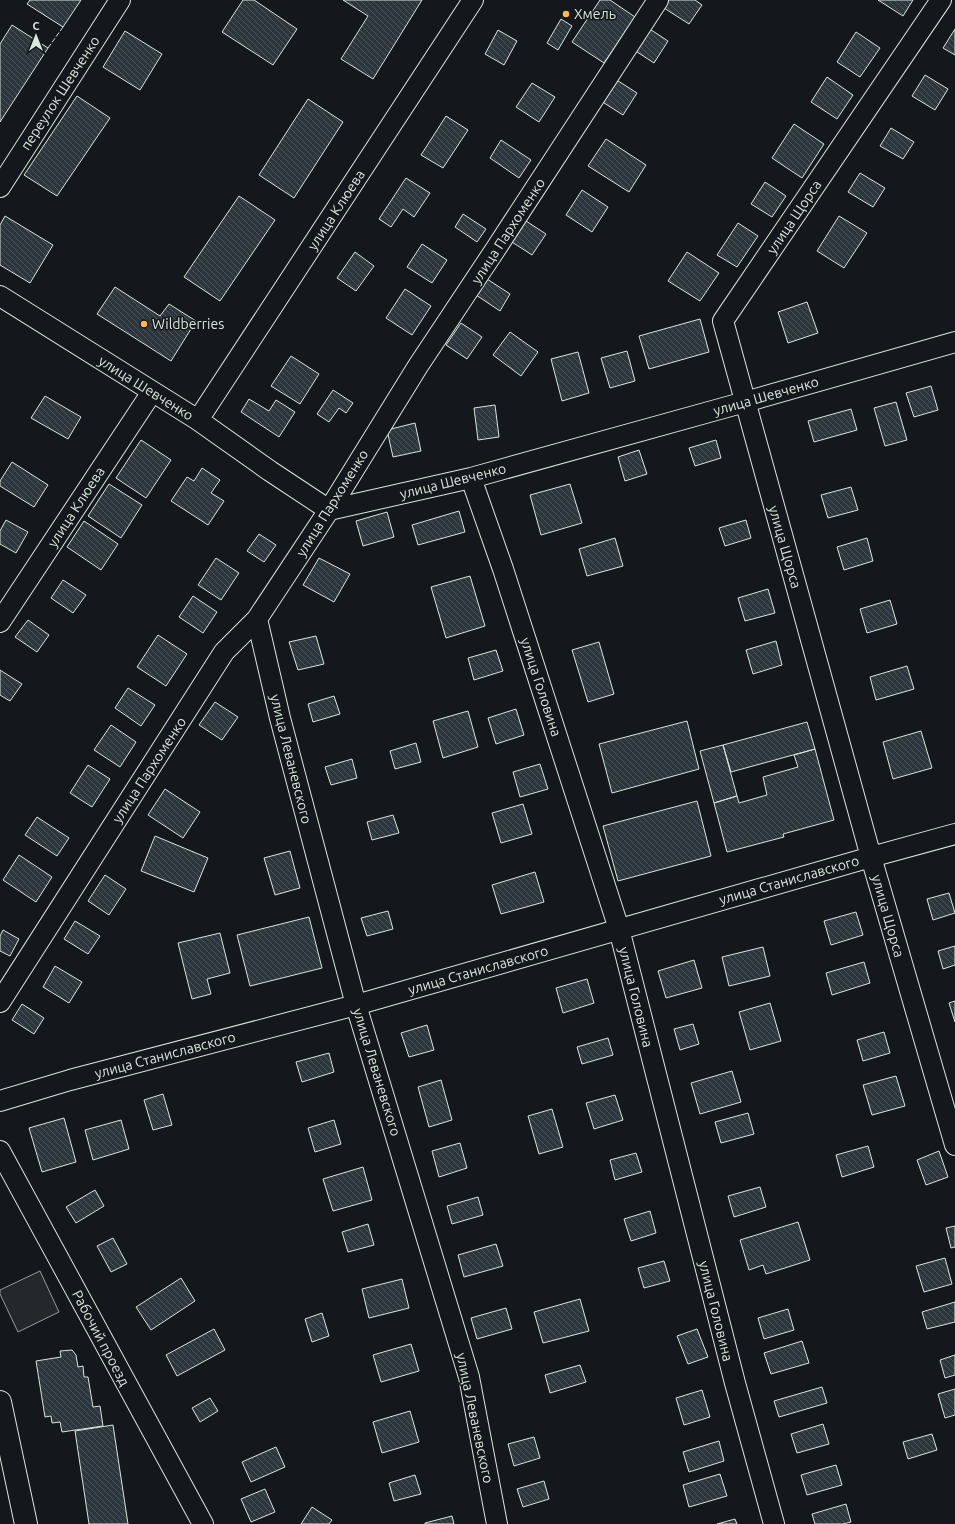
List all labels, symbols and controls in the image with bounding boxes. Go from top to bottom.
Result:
place label: Хмель [574,6,616,22]
marker: Хмель [561,9,571,19]
north arrow [16,16,56,56]
text: С [32,20,40,32]
street label: переулок Шевченко [17,33,103,153]
street label: улица Клюева [304,167,368,253]
street label: улица Пархоменко [468,175,548,287]
street label: улица Щорса [763,177,825,257]
place label: Wildberries [152,316,224,332]
marker: Wildberries [139,319,149,329]
street label: улица Шевченко [96,352,196,424]
street label: улица Шевченко [711,373,821,419]
street label: улица Пархоменко [293,447,371,559]
street label: улица Шевченко [398,460,508,502]
street label: улица Клюева [44,464,108,550]
street label: улица Щорса [766,504,804,590]
street label: улица Головина [517,636,565,738]
street label: улица Леваневского [267,693,315,825]
street label: улица Пархоменко [109,714,189,826]
street label: улица Станиславского [717,852,861,908]
street label: улица Щорса [869,873,907,959]
street label: улица Станиславского [406,942,550,998]
street label: улица Головина [616,945,656,1049]
street label: улица Леваневского [350,1006,404,1138]
street label: улица Станиславского [93,1029,237,1081]
street label: улица Головина [696,1259,736,1363]
street label: Рабочий проезд [69,1287,133,1389]
street label: улица Леваневского [453,1351,497,1485]

